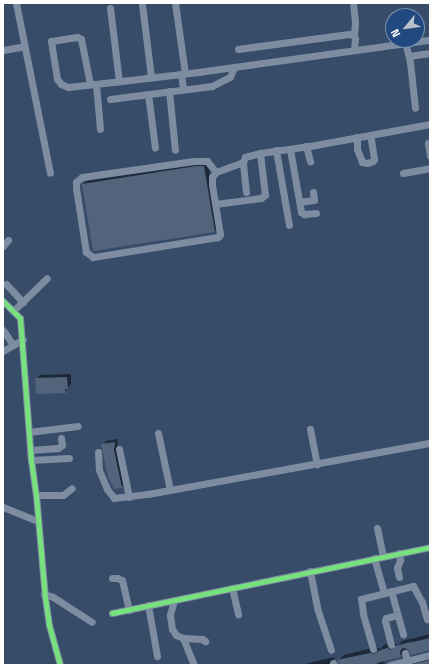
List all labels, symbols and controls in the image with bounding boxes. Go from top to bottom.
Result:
north arrow [385,8,425,48]
text: N [387,27,403,40]

